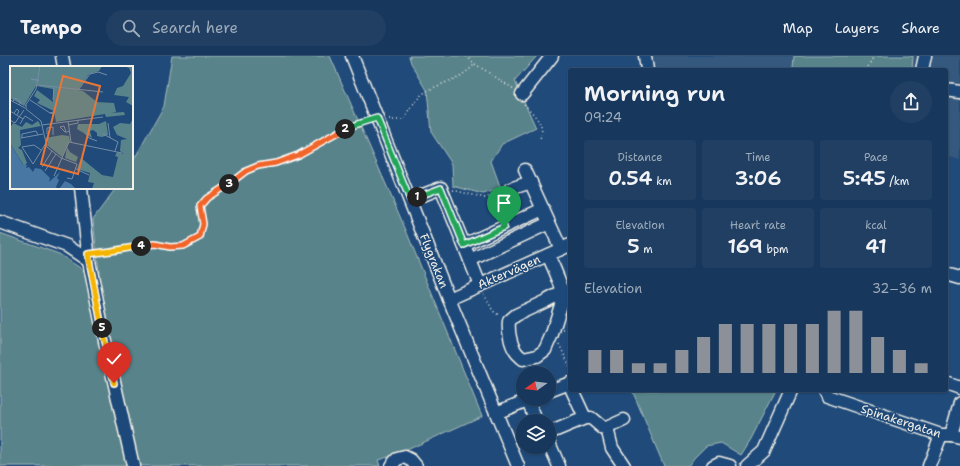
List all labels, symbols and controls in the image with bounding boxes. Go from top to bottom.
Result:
search box [106,10,386,46]
text: Tempo [20,15,82,40]
icon: search [120,17,142,39]
text: Search here [152,18,238,38]
text: Map [783,19,813,37]
text: Layers [835,19,879,37]
text: Share [901,19,940,37]
inset map [10,66,133,189]
text: Morning run [584,79,725,108]
button: share [890,81,932,123]
text: 09:24 [584,109,622,126]
pin: 2 [335,119,355,139]
text: 2 [341,121,349,136]
text: Distance [617,150,663,165]
text: Time [745,150,771,165]
text: Pace [864,150,888,165]
text: 0.54 [608,165,652,191]
text: 3:06 [735,165,781,191]
text: 5:45 [843,165,886,191]
pin: 3 [219,174,239,194]
text: km [652,174,672,189]
text: /km [886,174,909,189]
text: 3 [225,176,233,191]
pin [487,186,521,227]
pin: 1 [407,187,427,207]
text: 1 [414,189,420,204]
icon: arrive [493,192,515,214]
text: Elevation [615,218,665,233]
text: Heart rate [730,218,786,233]
text: kcal [865,218,887,233]
street label: Flygrakan [416,231,452,291]
text: 5 [627,233,640,259]
text: 169 [727,233,763,259]
text: 41 [865,233,887,259]
pin: 4 [131,236,151,256]
text: 4 [137,238,145,253]
text: m [640,242,653,257]
text: bpm [763,242,789,257]
street label: Aktervägen [475,251,543,293]
text: Elevation [584,280,642,297]
text: 32–36 m [872,280,932,297]
pin: 5 [92,318,112,338]
text: 5 [99,320,105,335]
pin [97,342,131,383]
icon: check [103,348,125,370]
north arrow [516,366,556,406]
map controls [516,366,556,454]
street label: Spinakergatan [859,400,943,442]
button: layers [516,414,556,454]

